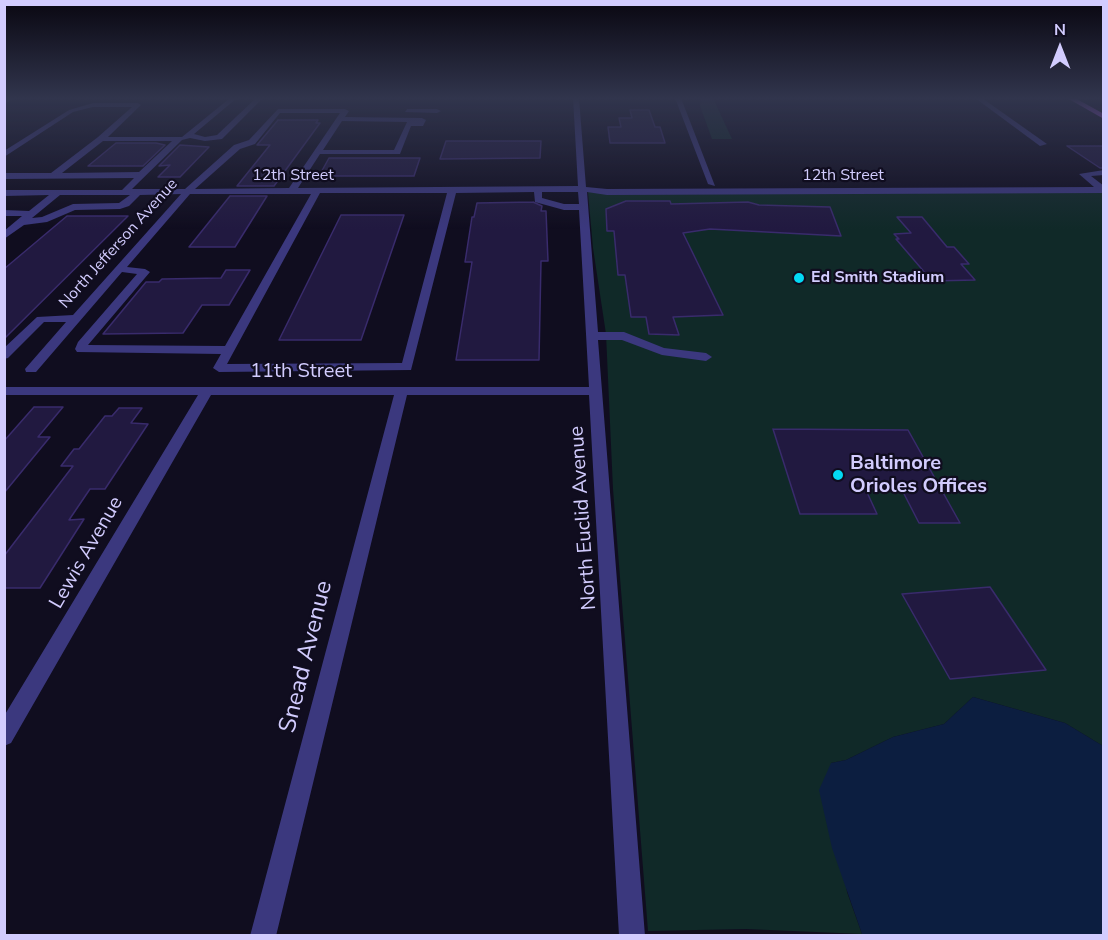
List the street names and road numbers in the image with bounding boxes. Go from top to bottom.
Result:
street label: 12th Street [252,166,334,186]
street label: 12th Street [802,166,884,186]
street label: North Jefferson Avenue [56,175,182,313]
street label: 11th Street [250,360,352,384]
street label: North Euclid Avenue [566,425,602,611]
street label: Lewis Avenue [45,493,129,613]
street label: Snead Avenue [274,578,340,736]

